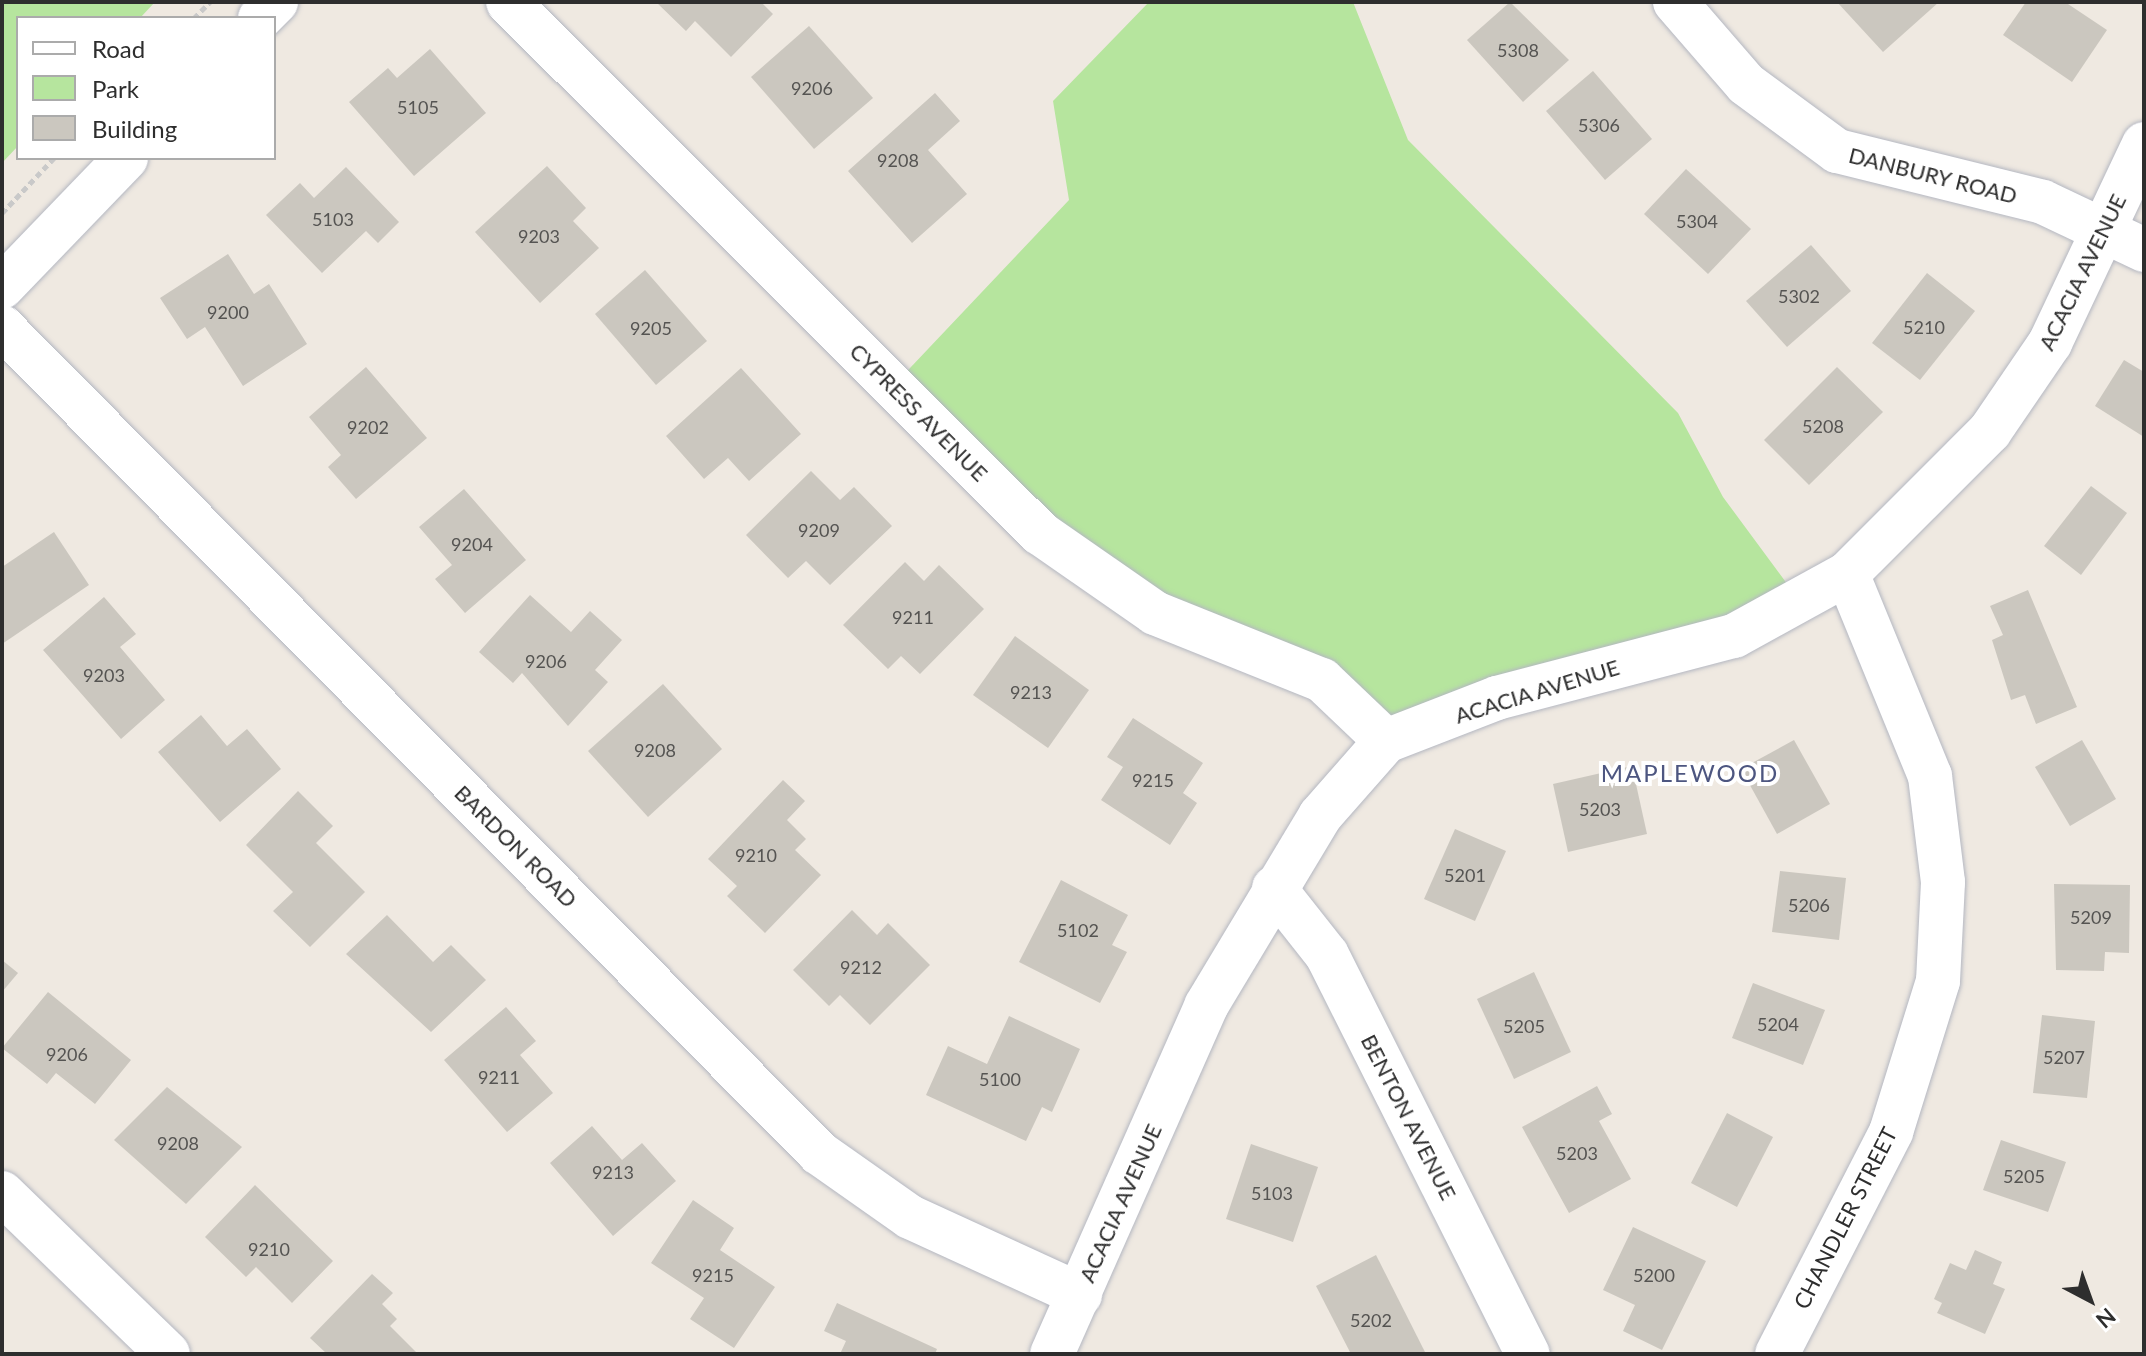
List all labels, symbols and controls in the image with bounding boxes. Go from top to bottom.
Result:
legend [16,16,276,160]
text: Road [92,34,145,63]
house number: 5308 [1497,39,1539,61]
text: Park [92,74,139,103]
house number: 9206 [791,77,833,99]
house number: 5105 [397,96,439,118]
text: Building [92,114,177,143]
house number: 5306 [1578,114,1620,136]
street label: DANBURY ROAD [1846,141,2020,209]
house number: 9208 [877,149,919,171]
street label: ACACIA AVENUE [2032,189,2132,355]
house number: 5103 [312,208,354,230]
house number: 5304 [1676,210,1718,232]
house number: 9203 [518,225,560,247]
house number: 5302 [1778,285,1820,307]
house number: 9200 [207,301,249,323]
house number: 5210 [1903,316,1945,338]
house number: 9205 [630,317,672,339]
street label: CYPRESS AVENUE [844,337,994,487]
house number: 5208 [1802,415,1844,437]
house number: 9202 [347,416,389,438]
house number: 9209 [798,519,840,541]
house number: 9204 [451,533,493,555]
house number: 9211 [892,606,934,628]
house number: 9206 [525,650,567,672]
street label: ACACIA AVENUE [1451,653,1623,729]
house number: 9203 [83,664,125,686]
house number: 9213 [1010,681,1052,703]
house number: 9208 [634,739,676,761]
district label: MAPLEWOOD [1601,759,1779,787]
house number: 9215 [1132,769,1174,791]
street label: BARDON ROAD [449,779,583,913]
house number: 5203 [1579,798,1621,820]
house number: 9210 [735,844,777,866]
house number: 5201 [1444,864,1486,886]
house number: 5206 [1788,894,1830,916]
house number: 5209 [2070,906,2112,928]
house number: 5102 [1057,919,1099,941]
house number: 9212 [840,956,882,978]
house number: 5204 [1757,1013,1799,1035]
house number: 5205 [1503,1015,1545,1037]
street label: BENTON AVENUE [1356,1029,1462,1205]
house number: 9206 [46,1043,88,1065]
house number: 5207 [2043,1046,2085,1068]
house number: 9211 [478,1066,520,1088]
house number: 5100 [979,1068,1021,1090]
street label: ACACIA AVENUE [1073,1119,1167,1287]
street label: CHANDLER STREET [1788,1123,1902,1313]
house number: 9208 [157,1132,199,1154]
house number: 5203 [1556,1142,1598,1164]
house number: 9213 [592,1161,634,1183]
house number: 5205 [2003,1165,2045,1187]
house number: 5103 [1251,1182,1293,1204]
house number: 9210 [248,1238,290,1260]
north arrow [2050,1260,2130,1340]
house number: 9215 [692,1264,734,1286]
house number: 5200 [1633,1264,1675,1286]
text: N [2091,1303,2121,1334]
house number: 5202 [1350,1309,1392,1331]

